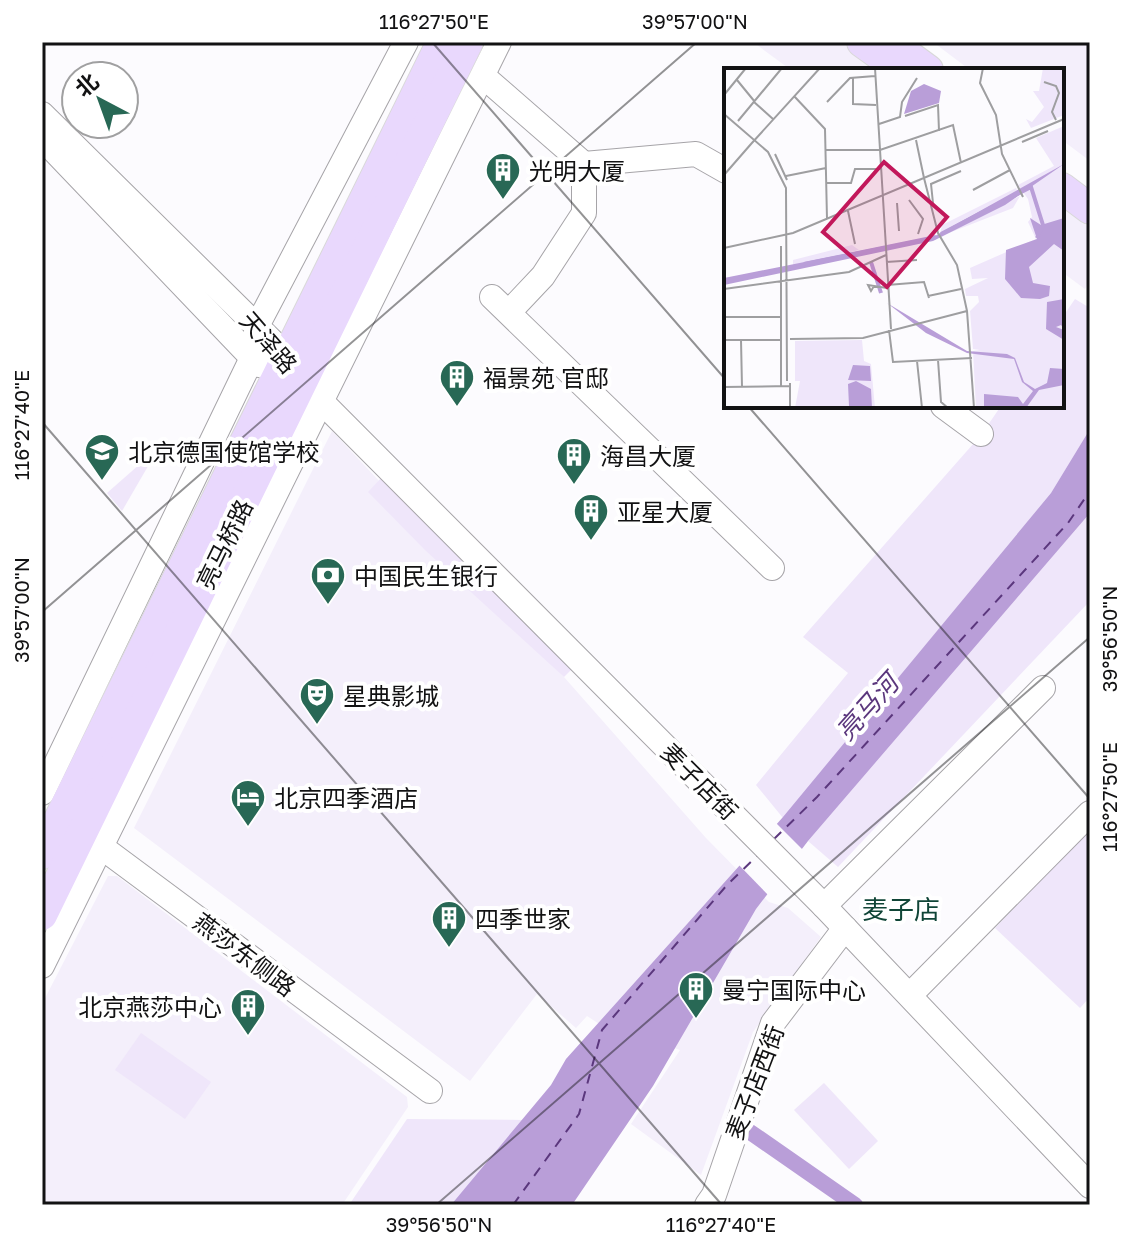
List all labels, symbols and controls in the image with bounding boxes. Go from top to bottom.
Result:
text: 116°27'50"E [379,9,489,33]
text: 39°57'00"N [642,9,748,33]
north arrow [60,60,140,140]
text: 北 [69,67,104,102]
inset map [724,68,1064,408]
building icon: 光明大厦 [484,151,522,201]
place label: 光明大厦 [529,156,625,185]
street label: 天泽路 [234,305,304,379]
building icon: 福景苑 官邸 [438,358,476,408]
place label: 福景苑 官邸 [483,363,609,392]
text: 116°27'40"E [9,370,33,480]
school or university icon: 北京德国使馆学校 [83,432,121,482]
building icon: 海昌大厦 [555,436,593,486]
place label: 北京德国使馆学校 [128,437,320,466]
place label: 海昌大厦 [600,441,696,470]
building icon: 亚星大厦 [572,492,610,542]
street label: 亮马桥路 [190,495,258,593]
place label: 亚星大厦 [617,497,713,526]
bank icon: 中国民生银行 [309,556,347,606]
text: 39°57'00"N [9,557,33,663]
place label: 中国民生银行 [354,561,498,590]
text: 39°56'50"N [1097,586,1121,692]
water label: 亮马河 [829,664,908,746]
theatre icon: 星典影城 [298,676,336,726]
place label: 星典影城 [343,681,439,710]
street label: 麦子店街 [656,737,744,825]
text: 116°27'50"E [1097,742,1121,852]
hotel icon: 北京四季酒店 [229,778,267,828]
place label: 北京四季酒店 [274,783,418,812]
district label: 麦子店 [862,894,940,925]
building icon: 四季世家 [430,899,468,949]
place label: 四季世家 [475,904,571,933]
street label: 燕莎东侧路 [188,906,302,1002]
building icon: 曼宁国际中心 [677,970,715,1020]
place label: 曼宁国际中心 [722,975,866,1004]
building icon: 北京燕莎中心 [229,987,267,1037]
place label: 北京燕莎中心 [78,992,222,1021]
street label: 麦子店西街 [719,1021,789,1143]
text: 39°56'50"N [386,1212,492,1236]
text: 116°27'40"E [666,1212,776,1236]

